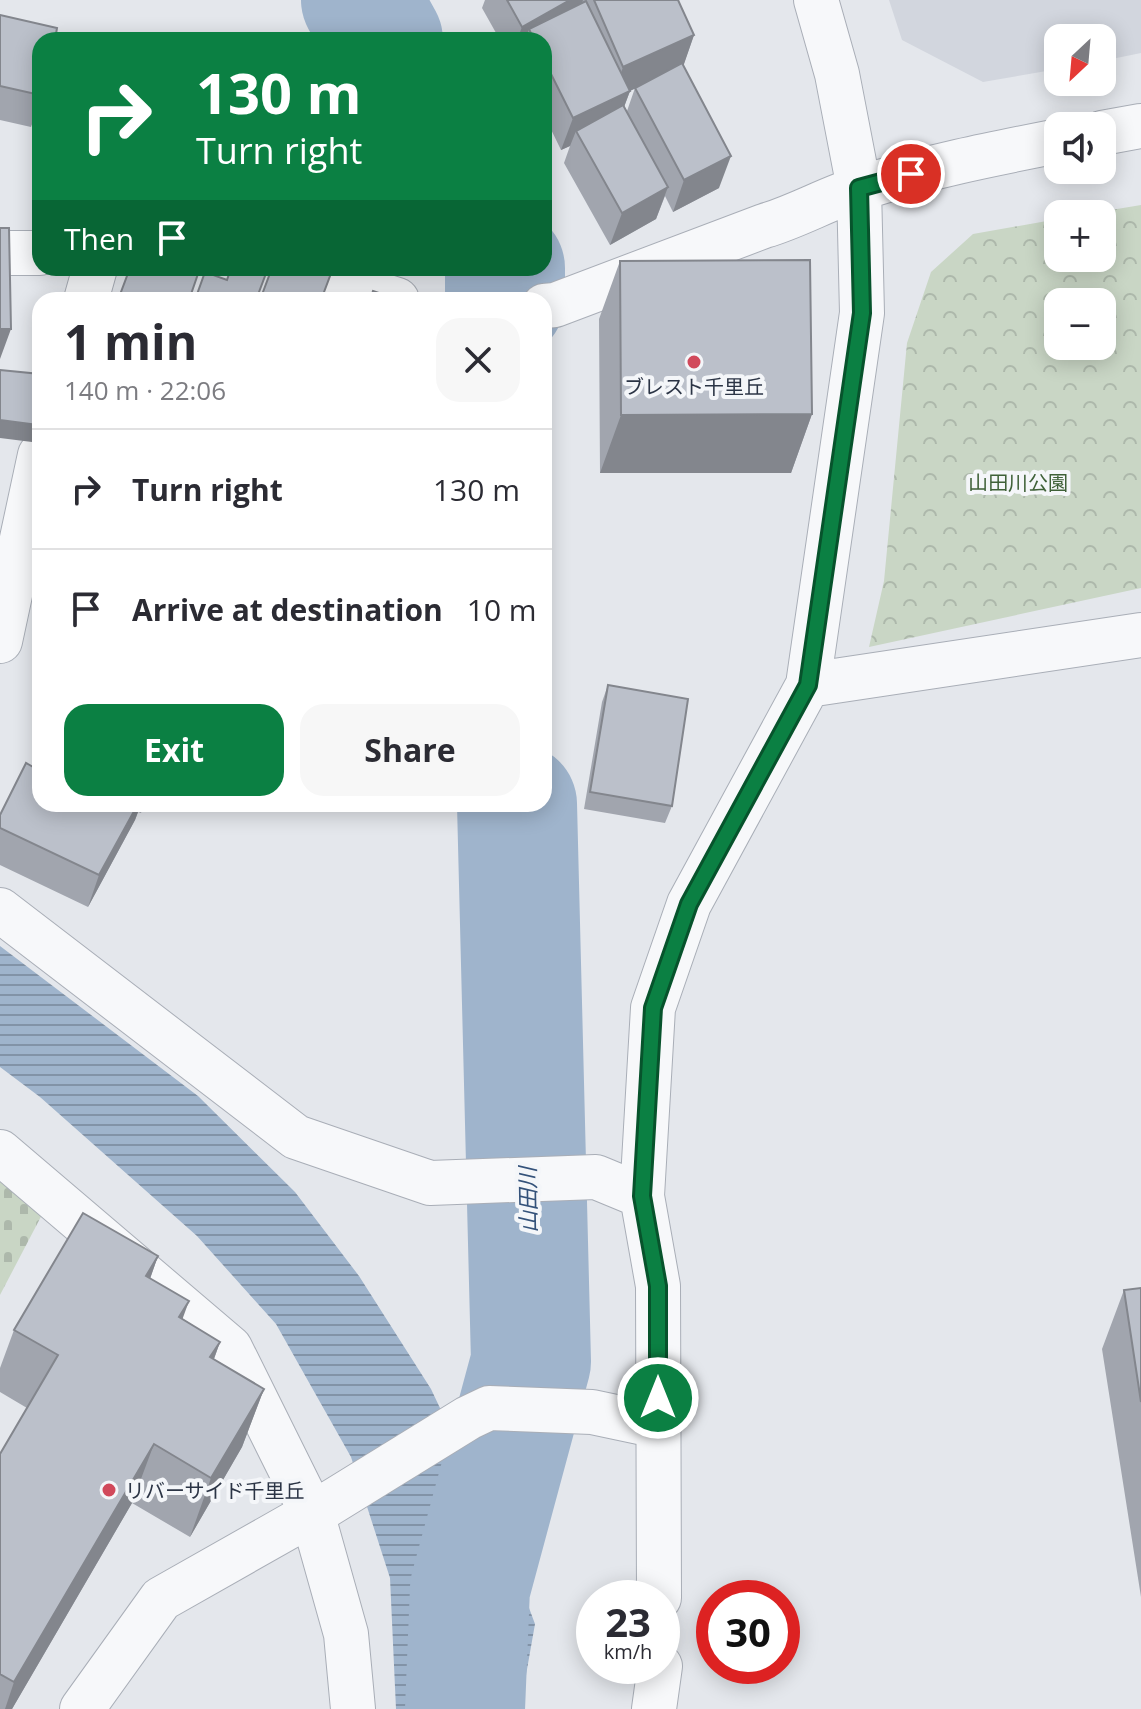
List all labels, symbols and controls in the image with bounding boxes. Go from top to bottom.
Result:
north arrow [1044,24,1116,96]
map controls [1044,24,1116,360]
text: 130 m [196,54,362,130]
icon: right [64,64,168,168]
button: sound [1044,112,1116,184]
text: Turn right [196,126,362,175]
pin [877,140,945,208]
icon: arrive [889,152,933,196]
button: + [1044,200,1116,272]
icon: arrive [150,216,194,260]
text: Then [64,218,134,259]
button: − [1044,288,1116,360]
text: 1 min [64,309,197,374]
button: close [436,318,520,402]
marker: ブレスト千里丘 [685,353,703,371]
text: 140 m · 22:06 [64,372,226,408]
place label: ブレスト千里丘 [624,373,764,400]
icon: right [64,467,108,511]
text: Turn right [132,469,283,510]
text: 130 m [433,469,520,510]
park label: 山田川公園 [968,469,1068,496]
icon: arrive [64,587,108,631]
text: Arrive at destination [132,589,443,630]
text: 10 m [467,589,537,630]
button: Exit [64,704,284,796]
button: Share [300,704,520,796]
water label: 山田川 [511,1165,543,1233]
position arrow [616,1356,700,1440]
place label: リバーサイド千里丘 [125,1477,305,1504]
marker: リバーサイド千里丘 [100,1481,118,1499]
speed limit sign: 30 [696,1580,800,1684]
text: 23 [605,1594,651,1649]
text: km/h [604,1638,652,1665]

